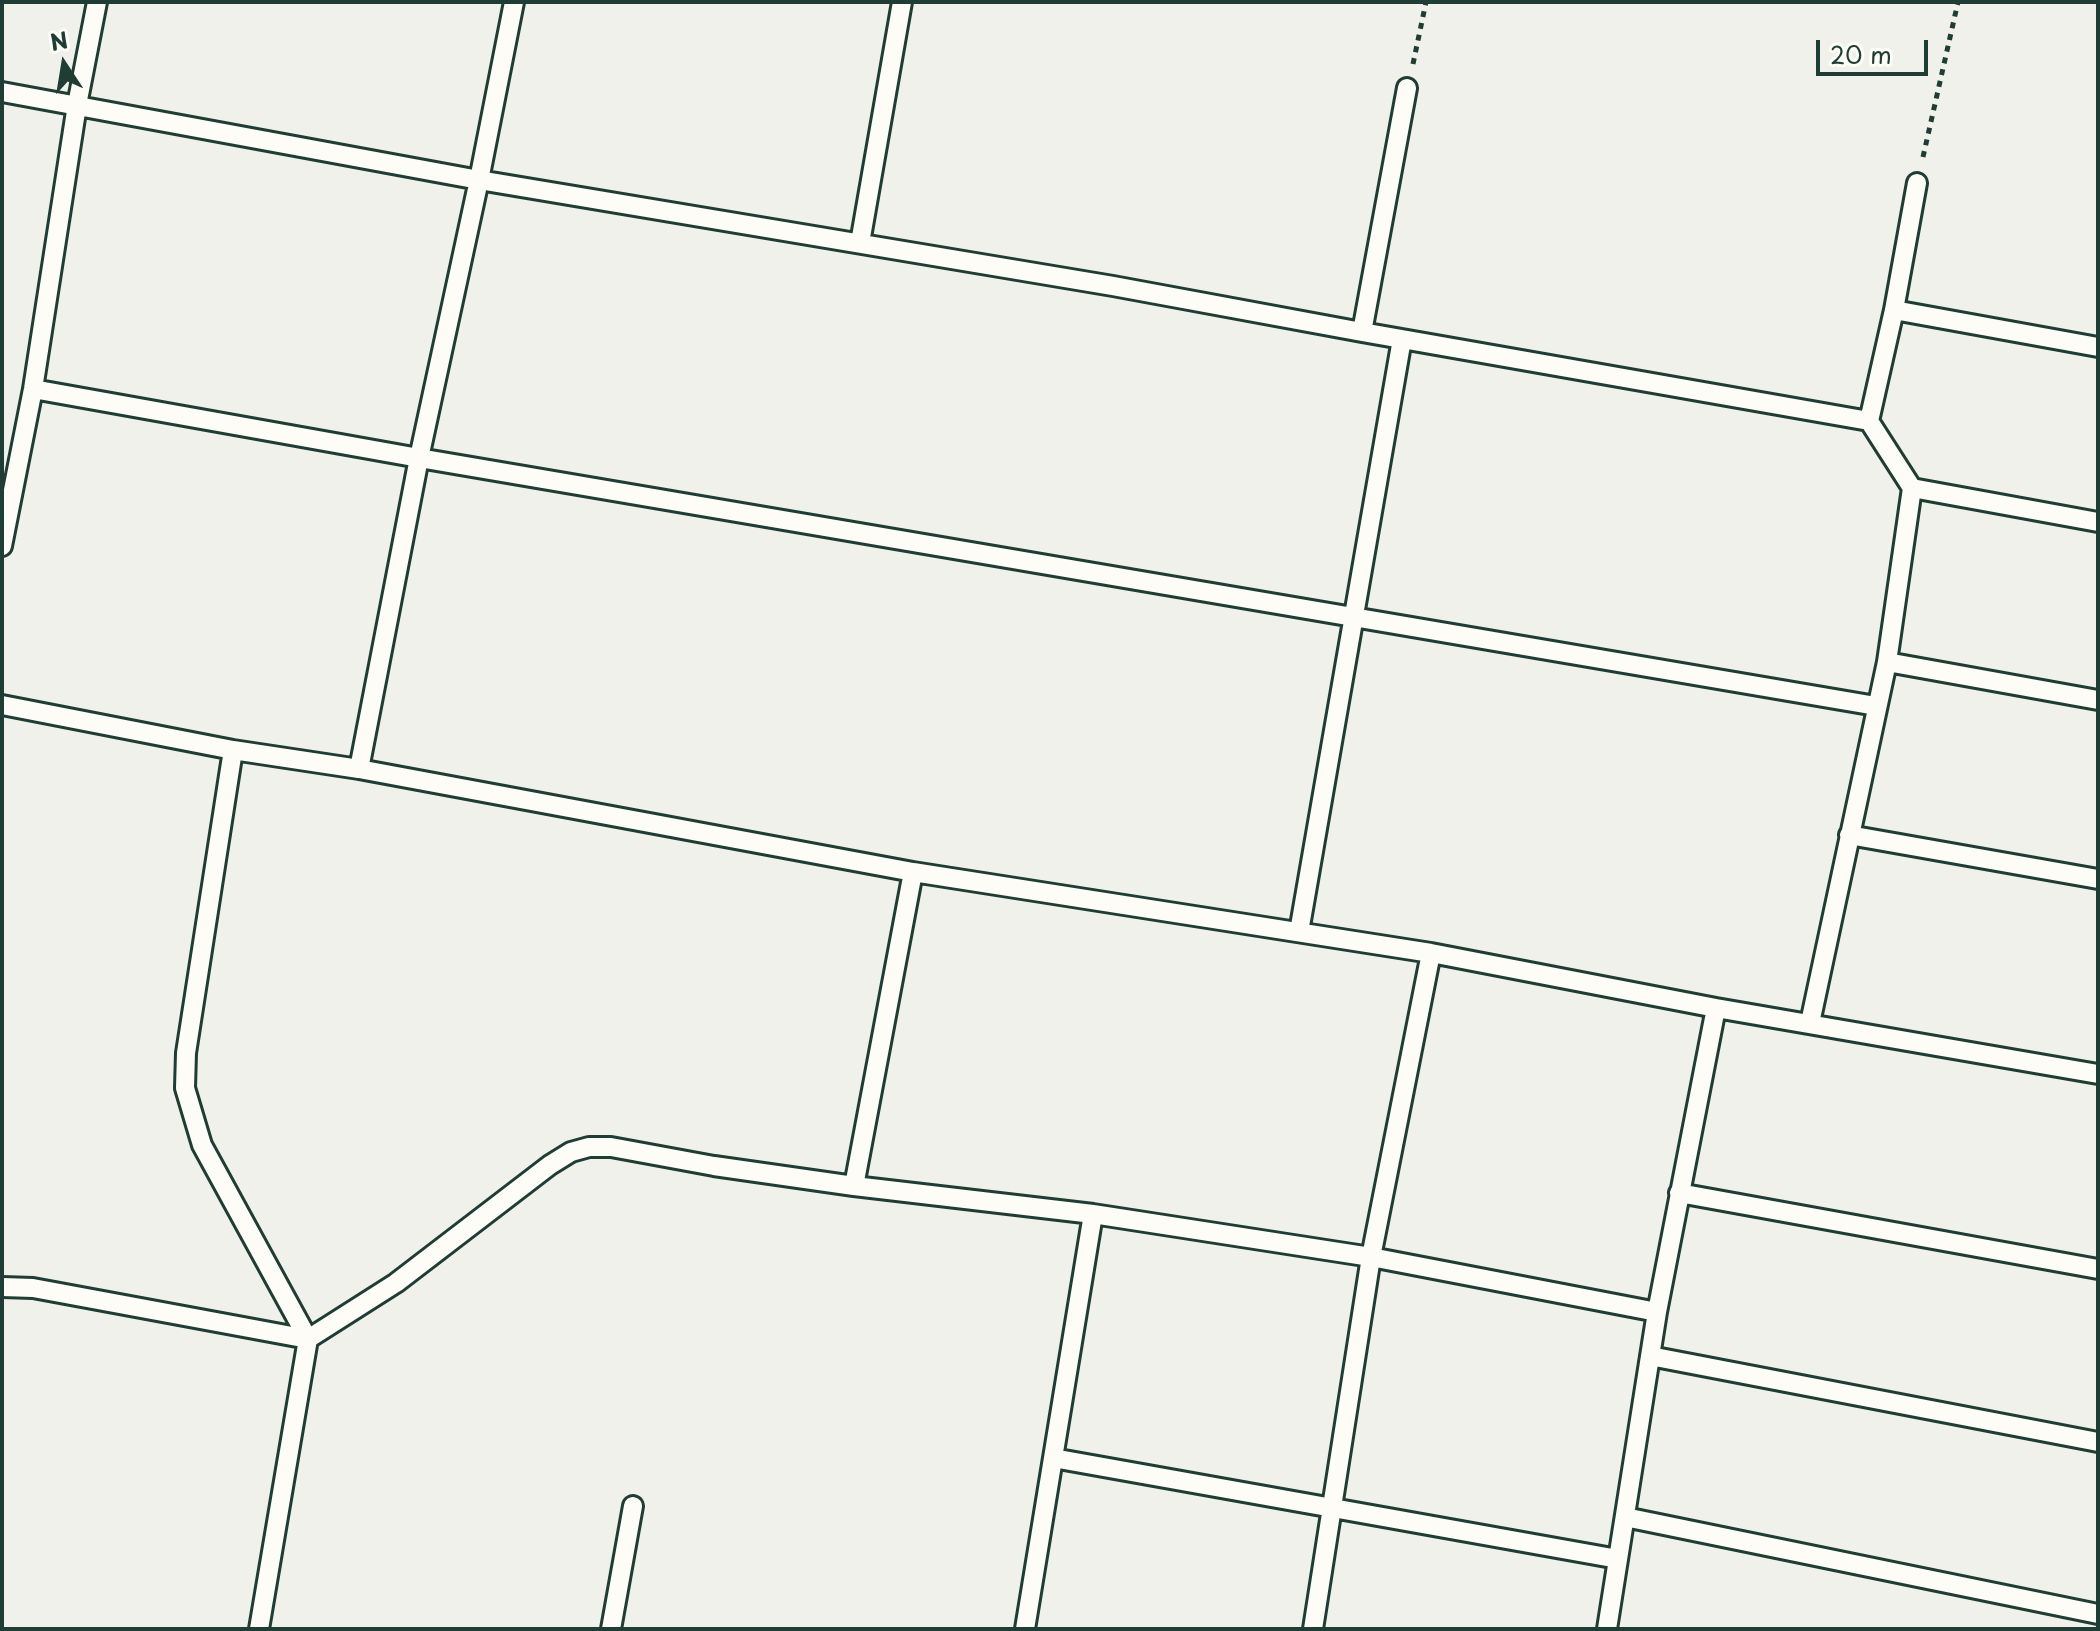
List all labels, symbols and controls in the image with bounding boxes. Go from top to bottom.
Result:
text: N [47,22,71,58]
north arrow [24,24,104,104]
scale bar [1820,24,1932,74]
text: 20 m [1830,36,1892,72]

